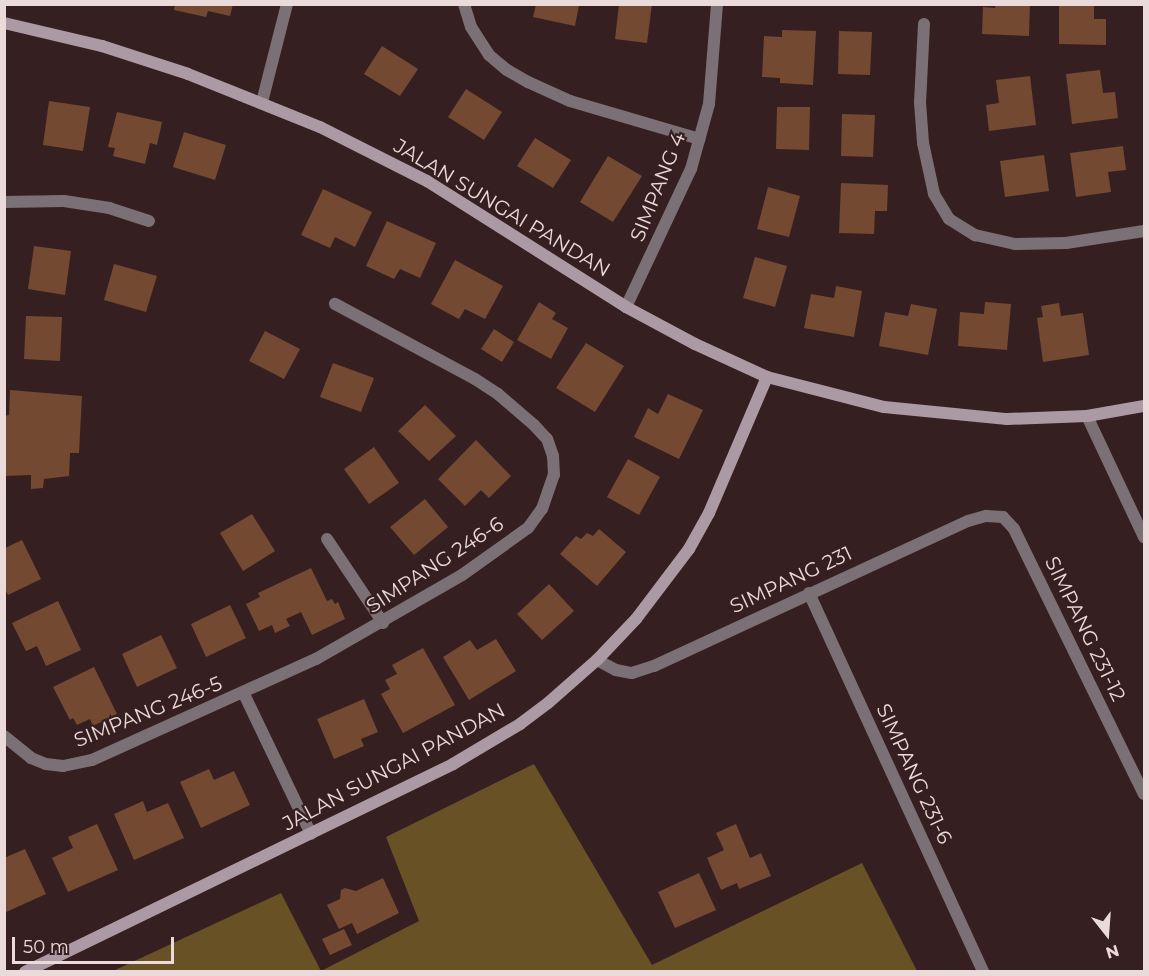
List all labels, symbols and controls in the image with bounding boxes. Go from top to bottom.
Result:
street label: SIMPANG 4 [625,129,691,245]
street label: JALAN SUNGAI PANDAN [389,134,615,282]
street label: SIMPANG 246-6 [362,512,508,618]
street label: SIMPANG 231 [726,541,856,619]
street label: SIMPANG 231-12 [1040,553,1130,705]
street label: SIMPANG 246-5 [70,671,226,753]
street label: JALAN SUNGAI PANDAN [279,698,509,836]
street label: SIMPANG 231-6 [871,700,957,848]
north arrow [1077,904,1137,964]
scale bar [15,925,177,963]
text: 50 m [23,936,69,958]
text: N [1103,941,1121,963]

